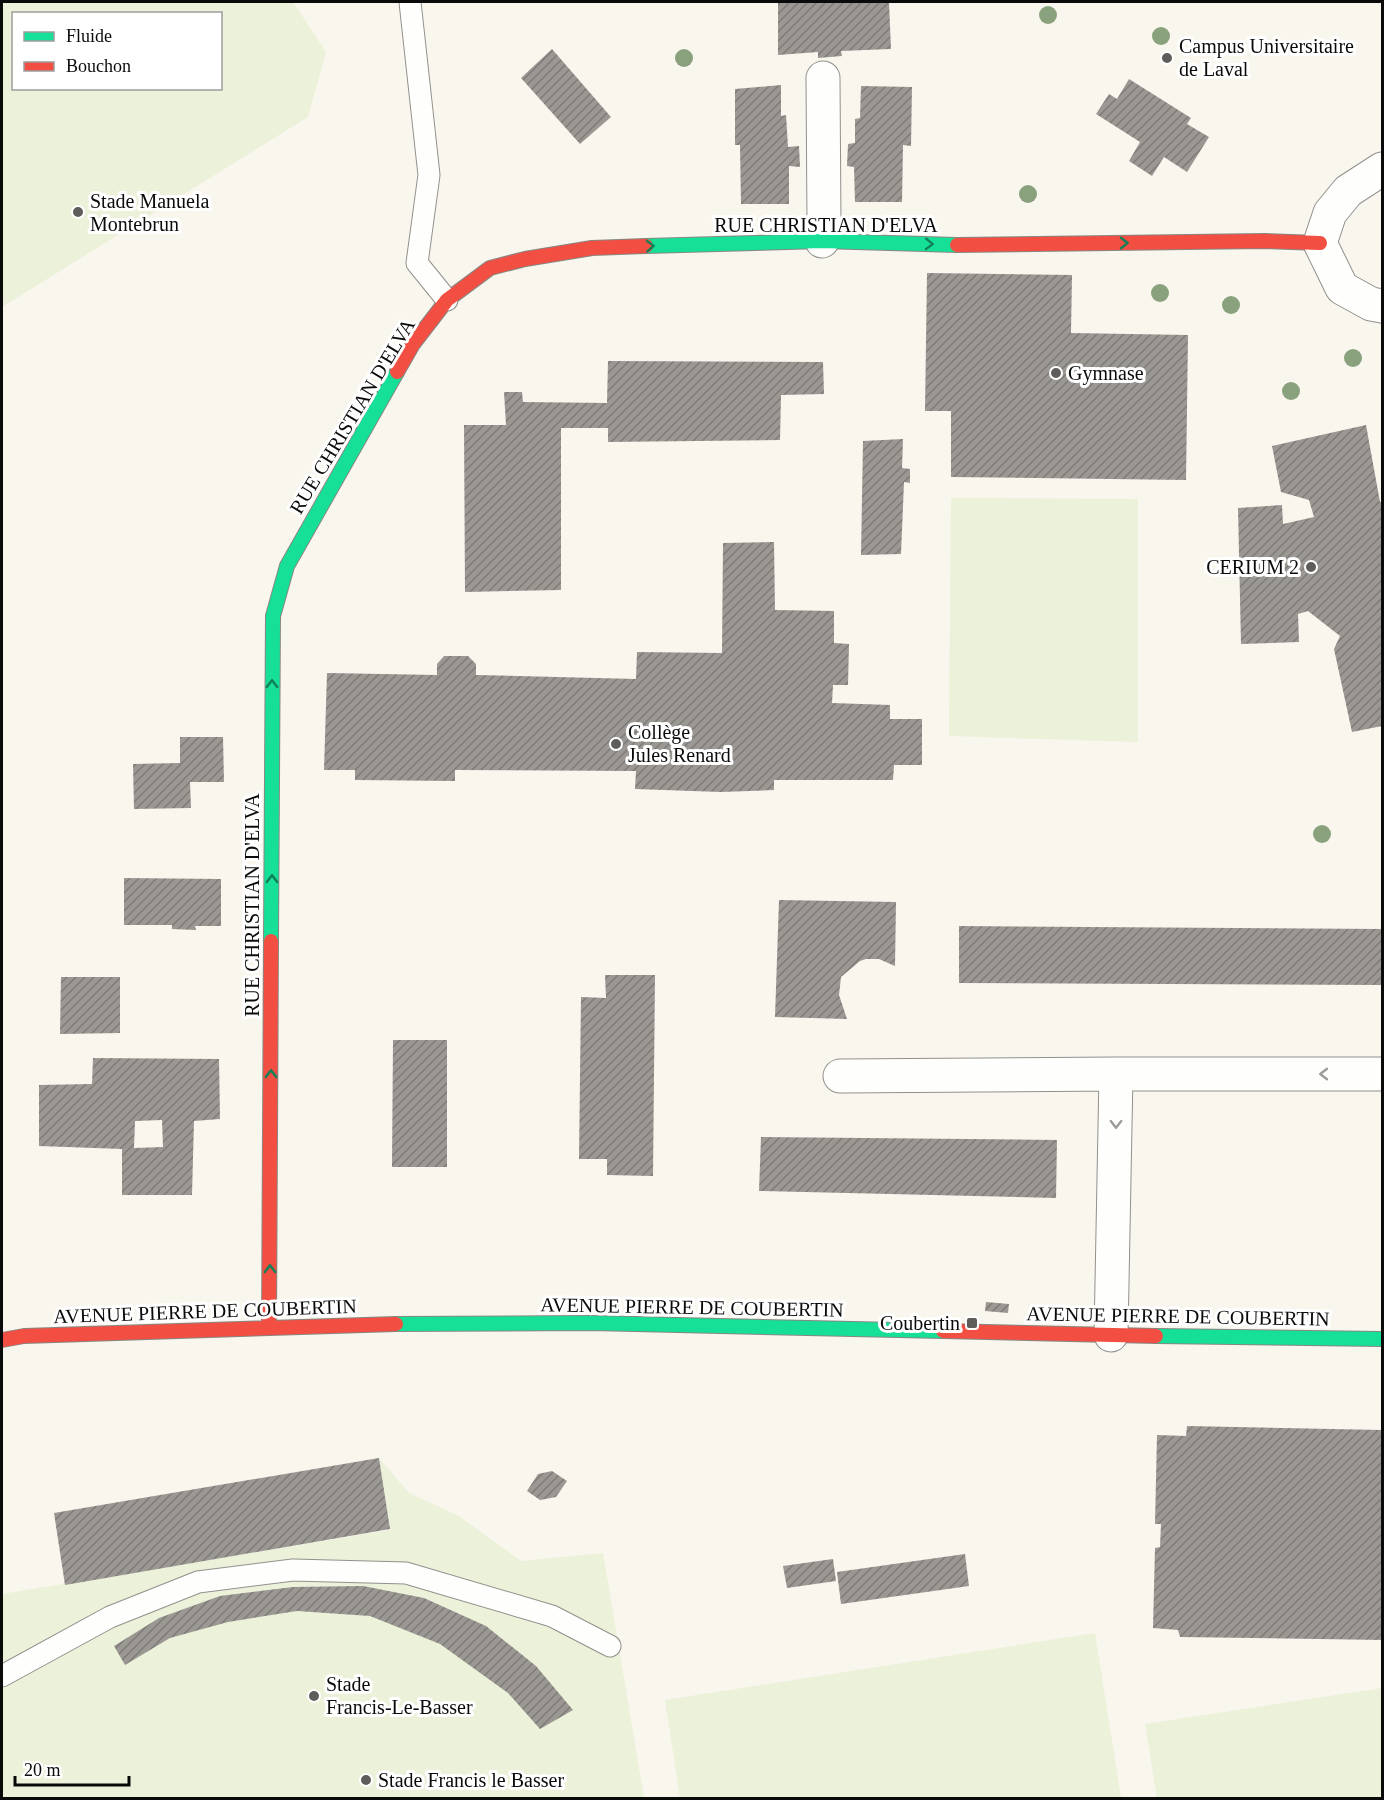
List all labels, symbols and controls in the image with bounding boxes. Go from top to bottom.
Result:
legend [12,12,222,90]
text: Fluide [66,26,112,46]
place label: Campus Universitaire de Laval [1179,35,1354,80]
marker: Campus Universitaire de Laval [1160,51,1174,65]
text: Bouchon [66,56,131,76]
place label: Stade Manuela Montebrun [90,190,210,235]
marker: Stade Manuela Montebrun [71,205,85,219]
street label: RUE CHRISTIAN D'ELVA [714,214,938,236]
one-way arrow [1120,237,1129,249]
one-way arrow [925,238,934,250]
one-way arrow [646,240,655,253]
street label: RUE CHRISTIAN D'ELVA [285,314,419,518]
place label: Gymnase [1068,362,1144,385]
marker: Gymnase [1049,366,1063,380]
place label: CERIUM 2 [1206,556,1299,578]
marker: CERIUM 2 [1304,560,1318,574]
one-way arrow [266,679,278,688]
place label: Collège Jules Renard [628,721,731,766]
marker: Collège Jules Renard [609,737,623,751]
street label: RUE CHRISTIAN D'ELVA [241,793,263,1017]
one-way arrow [266,874,278,883]
one-way arrow [1320,1068,1329,1080]
one-way arrow [265,1069,277,1078]
one-way arrow [1110,1120,1122,1129]
one-way arrow [264,1264,276,1273]
street label: AVENUE PIERRE DE COUBERTIN [540,1293,844,1321]
street label: AVENUE PIERRE DE COUBERTIN [53,1295,357,1327]
street label: AVENUE PIERRE DE COUBERTIN [1026,1302,1330,1330]
place label: Coubertin [880,1312,960,1334]
marker: Coubertin [965,1316,979,1330]
place label: Stade Francis-Le-Basser [326,1673,473,1718]
marker: Stade Francis-Le-Basser [307,1689,321,1703]
scale bar [15,1749,129,1787]
text: 20 m [24,1760,61,1780]
place label: Stade Francis le Basser [378,1769,564,1791]
marker: Stade Francis le Basser [359,1773,373,1787]

